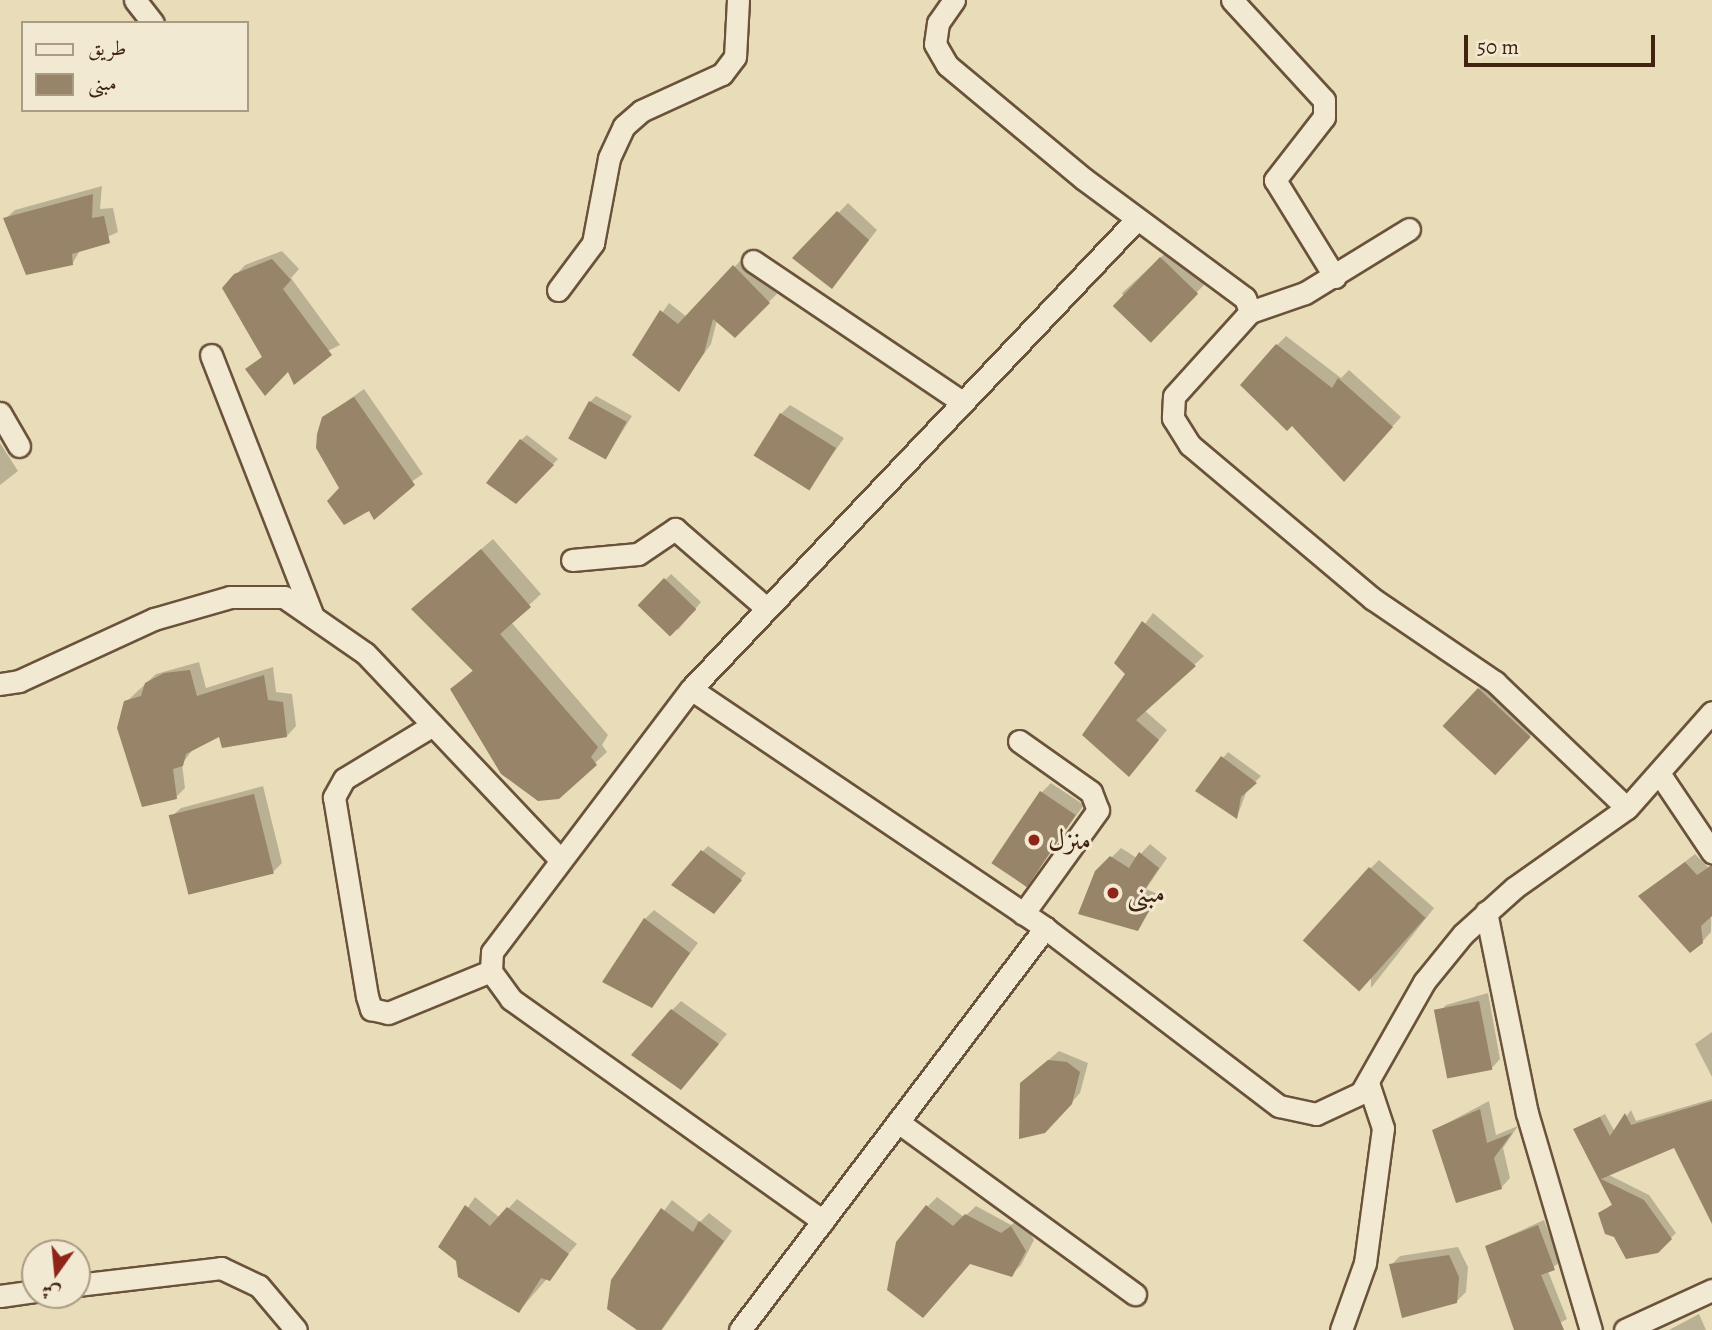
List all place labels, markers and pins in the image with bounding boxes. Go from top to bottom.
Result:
place label: منزل [1048,823,1091,857]
marker: منزل [1026,832,1042,848]
place label: مبنى [1127,876,1165,910]
marker: مبنى [1105,885,1121,901]

